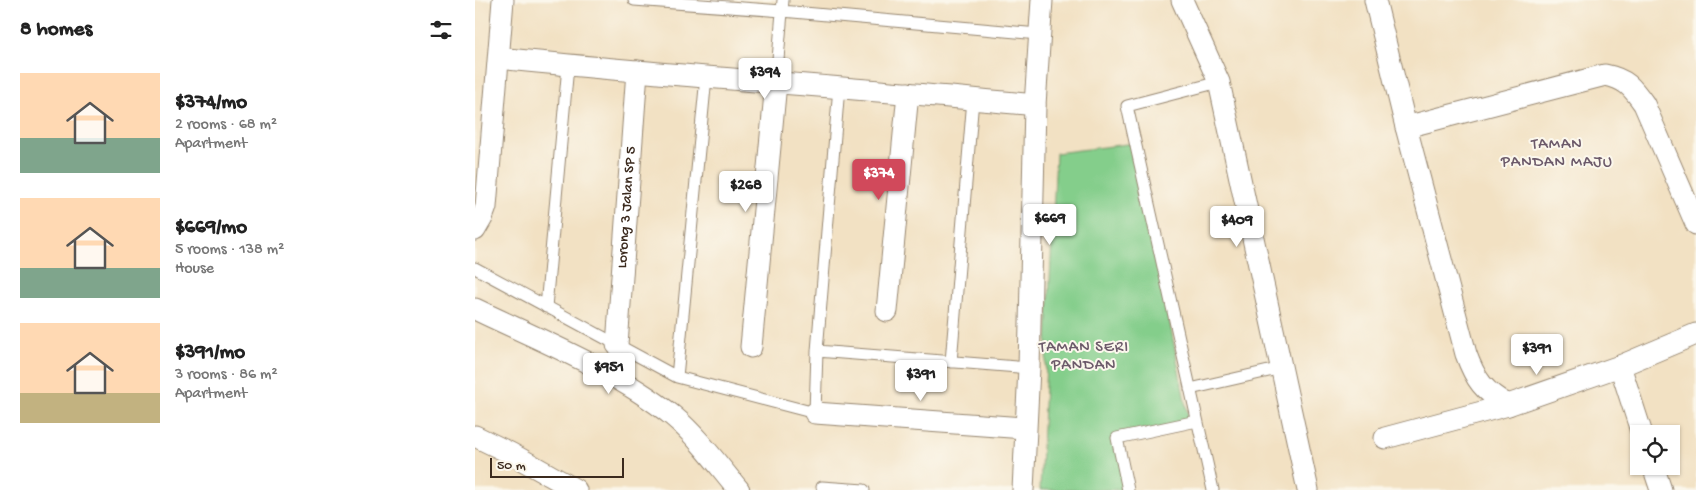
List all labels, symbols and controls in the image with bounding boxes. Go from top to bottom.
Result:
icon: filters [427,16,455,44]
text: 8 homes [20,18,92,43]
pin: $394 [735,58,795,100]
text: $394 [749,64,781,83]
text: $374/mo [175,91,247,116]
icon: home [60,93,120,153]
text: 2 rooms · 68 m² [175,116,277,135]
text: Apartment [175,135,247,154]
district label: TAMAN PANDAN MAJU [1500,136,1613,173]
street label: Lorong 3 Jalan SP 5 [614,146,640,269]
pin: $374 [849,158,909,201]
text: $374 [863,165,895,184]
pin: $268 [716,170,776,213]
text: $268 [730,177,762,196]
pin: $669 [1020,204,1080,246]
pin: $409 [1207,206,1267,248]
text: $669 [1034,210,1066,229]
text: $409 [1221,212,1253,231]
text: $669/mo [175,216,247,241]
icon: home [60,218,120,278]
text: 5 rooms · 138 m² [175,241,284,260]
text: House [175,260,214,279]
pin: $391 [1507,334,1567,376]
district label: TAMAN SERI PANDAN [1038,339,1129,376]
text: $391 [1522,340,1552,359]
text: $391/mo [175,341,245,366]
icon: home [60,343,120,403]
pin: $951 [579,352,639,395]
text: $951 [594,359,624,378]
pin: $391 [891,360,951,402]
text: 3 rooms · 86 m² [175,366,278,385]
text: $391 [906,366,936,385]
text: Apartment [175,385,247,404]
map controls [1630,425,1680,475]
button: locate [1630,425,1680,475]
scale bar [490,455,624,478]
text: 50 m [497,458,526,475]

